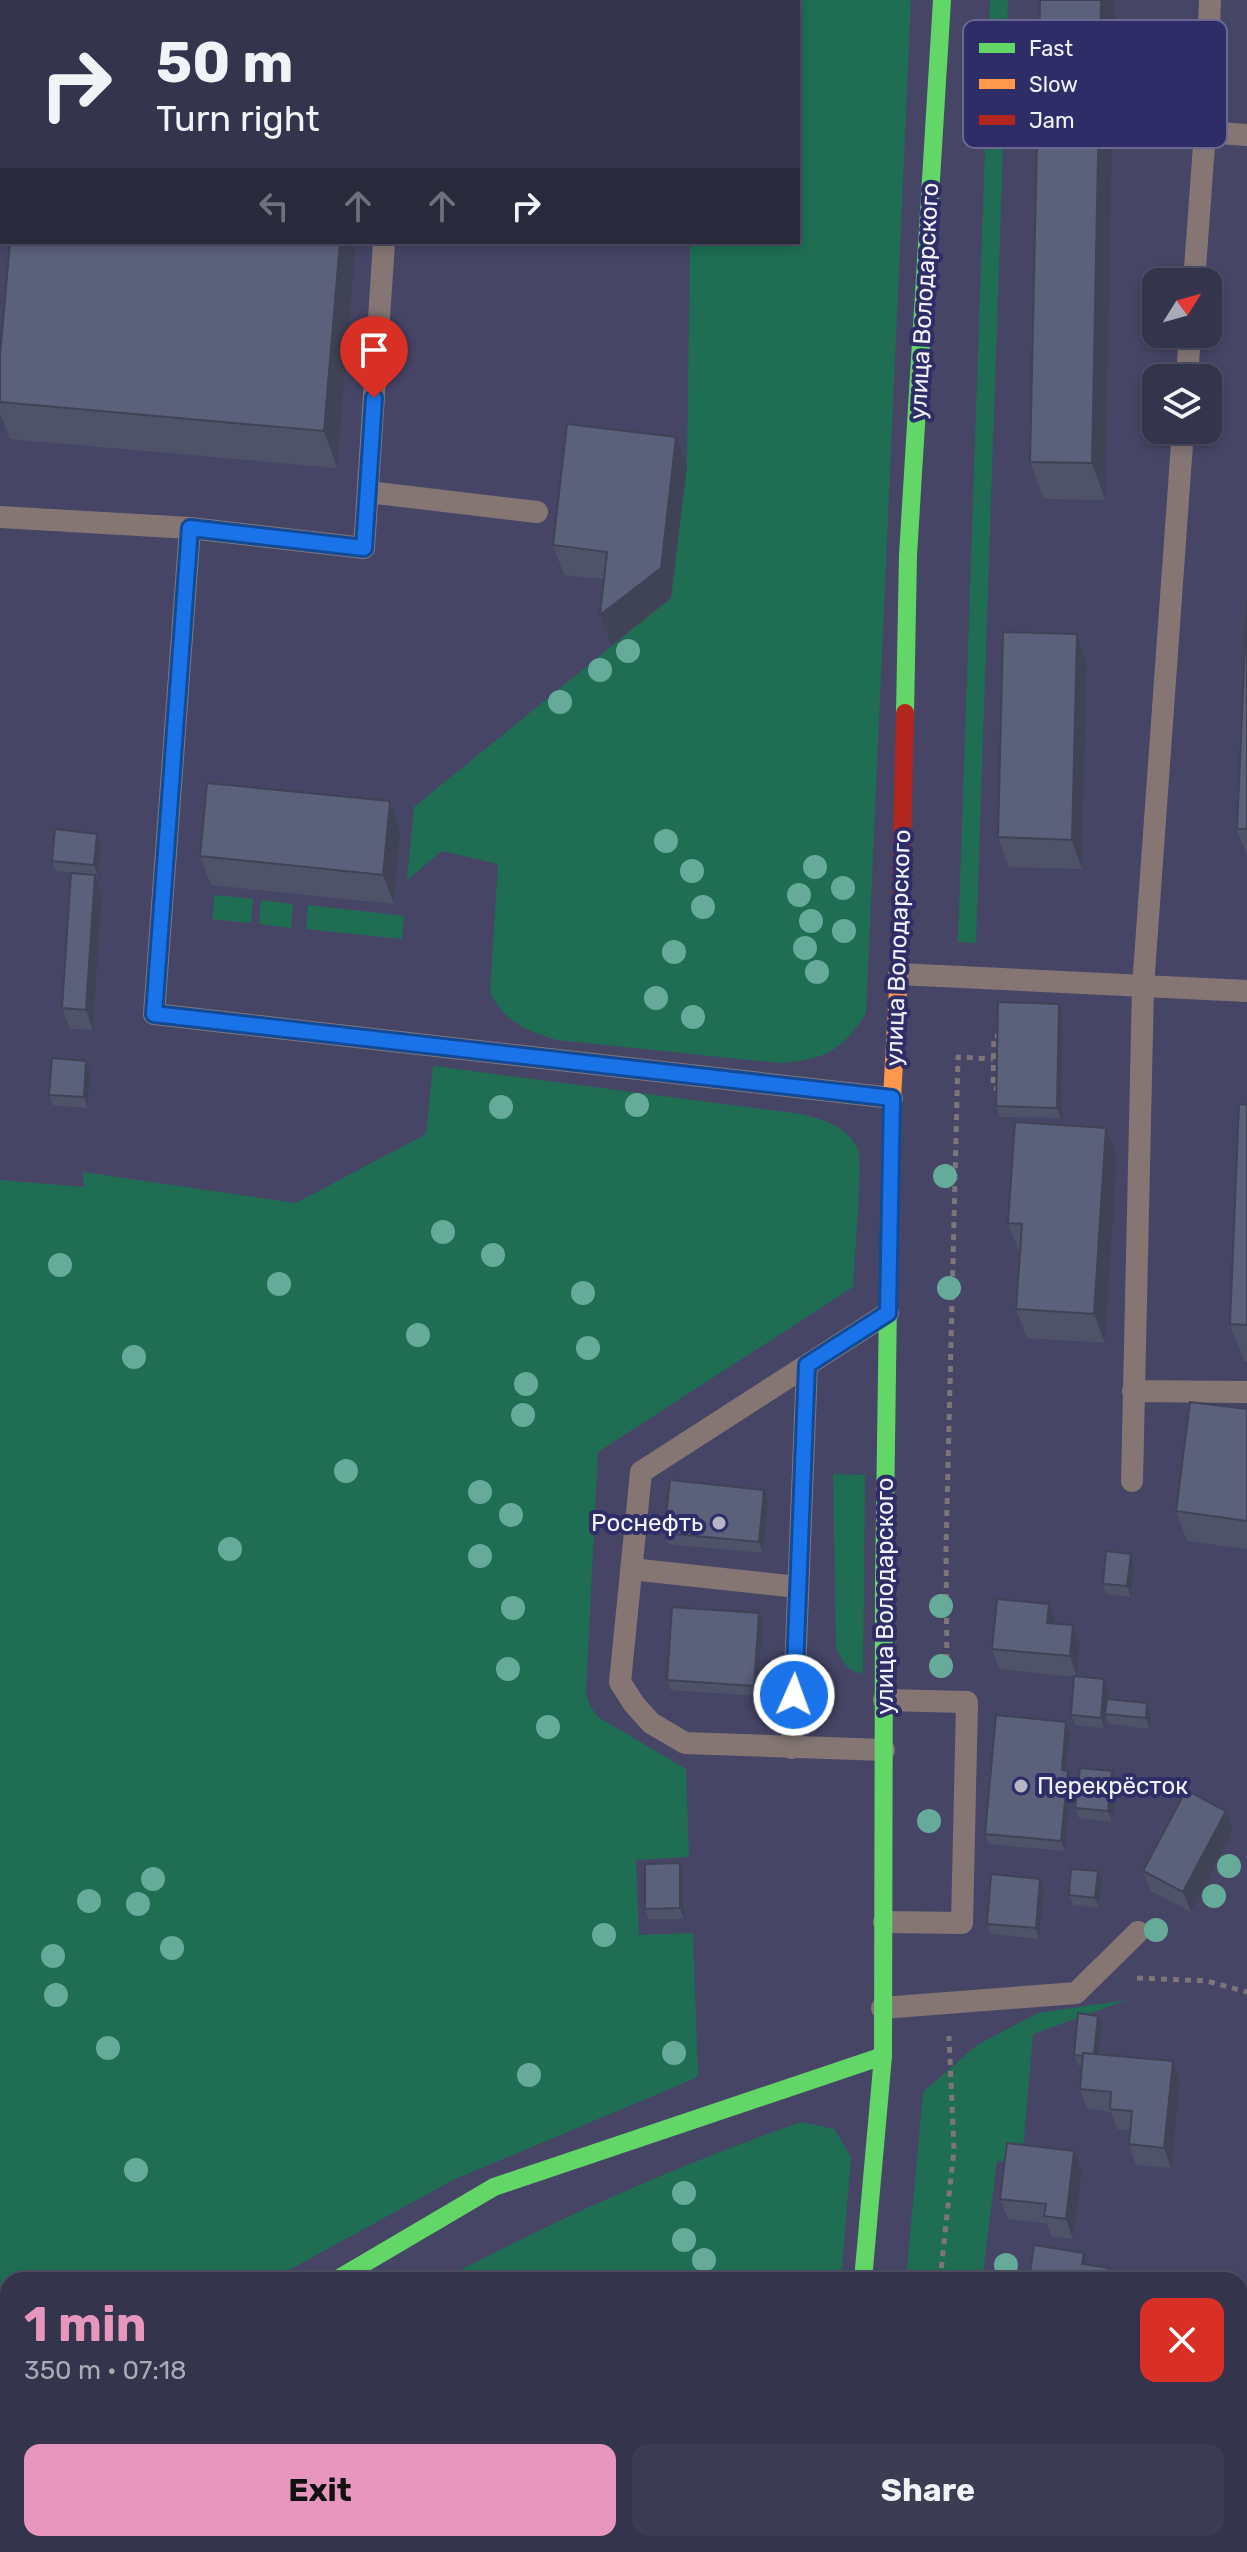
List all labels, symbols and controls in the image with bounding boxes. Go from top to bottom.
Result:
legend [963,20,1227,148]
text: 50 m [156,30,293,96]
icon: right [24,32,128,136]
text: Fast [1029,35,1074,62]
text: Slow [1029,71,1078,98]
text: Turn right [156,97,320,140]
text: Jam [1029,107,1075,134]
street label: улица Володарского [904,182,944,420]
icon: left [252,184,296,228]
icon: ahead [336,184,380,228]
icon: ahead [420,184,464,228]
icon: right [504,184,548,228]
north arrow [1142,268,1222,348]
map controls [1142,268,1222,444]
pin [340,316,408,398]
icon: arrive [352,328,396,372]
button: layers [1142,364,1222,444]
street label: улица Володарского [880,829,916,1067]
street label: улица Володарского [871,1477,899,1715]
place label: Роснефть [591,1509,703,1537]
marker: Роснефть [710,1514,728,1532]
position arrow [752,1653,836,1737]
place label: Перекрёсток [1037,1772,1188,1800]
marker: Перекрёсток [1012,1777,1030,1795]
text: 1 min [24,2296,147,2353]
button: close [1140,2298,1224,2382]
text: 350 m · 07:18 [24,2355,187,2386]
button: Exit [24,2444,616,2536]
button: Share [632,2444,1224,2536]

